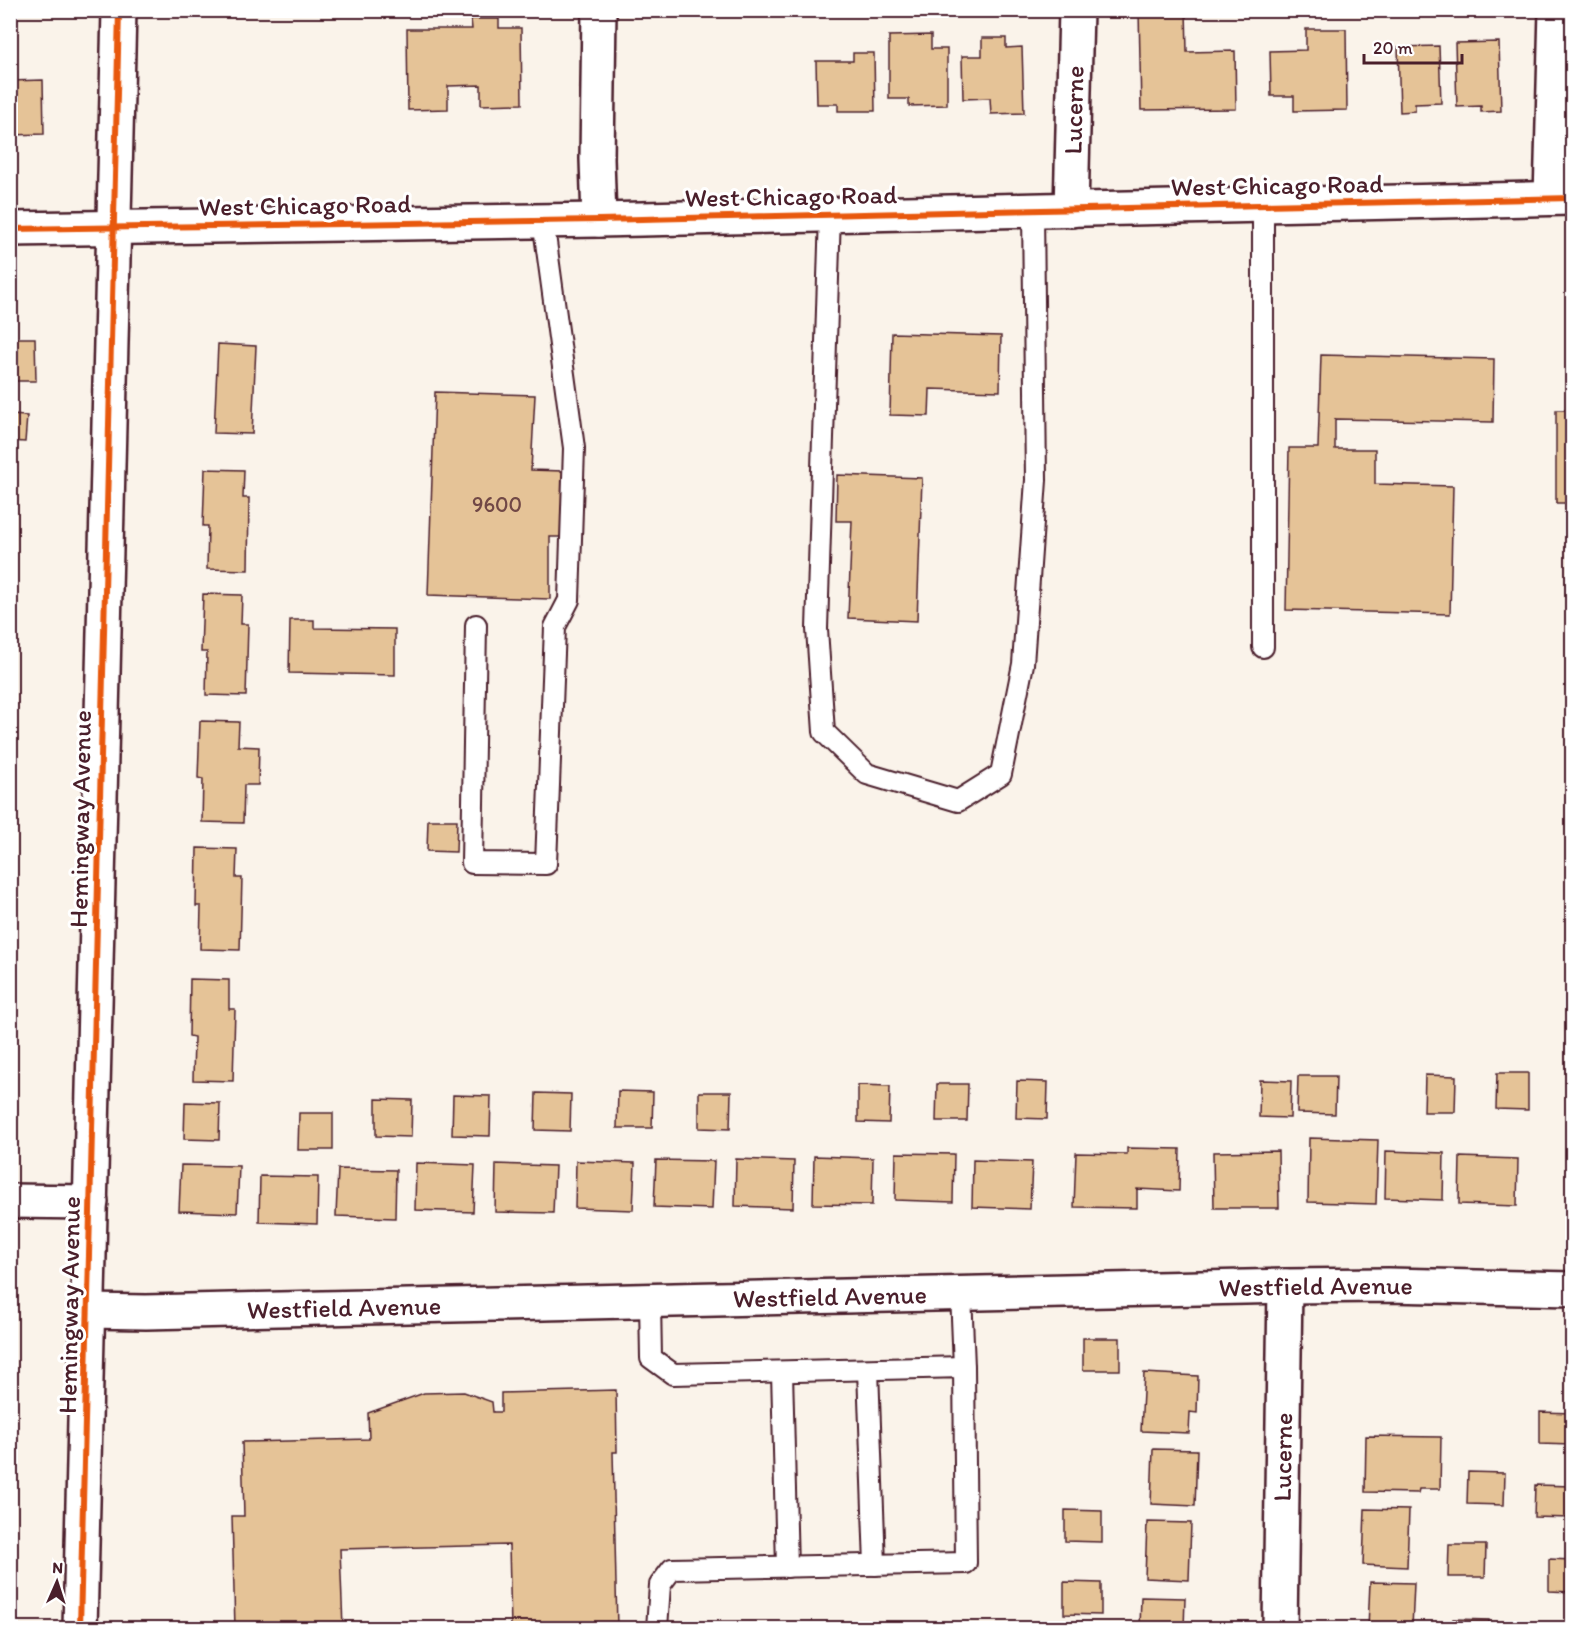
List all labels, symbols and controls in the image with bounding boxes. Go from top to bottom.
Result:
scale bar [1364,27,1462,65]
text: 20 m [1373,37,1413,59]
street label: Lucerne [1056,65,1091,155]
street label: West Chicago Road [1170,167,1384,203]
street label: West Chicago Road [684,178,898,214]
street label: West Chicago Road [198,187,412,223]
house number: 9600 [472,491,522,518]
street label: Hemingway Avenue [62,710,98,928]
street label: Hemingway Avenue [51,1196,87,1414]
street label: Westfield Avenue [1218,1269,1413,1304]
street label: Westfield Avenue [732,1278,927,1315]
street label: Westfield Avenue [246,1289,441,1326]
street label: Lucerne [1266,1412,1299,1502]
north arrow [27,1552,87,1612]
text: N [52,1558,64,1577]

